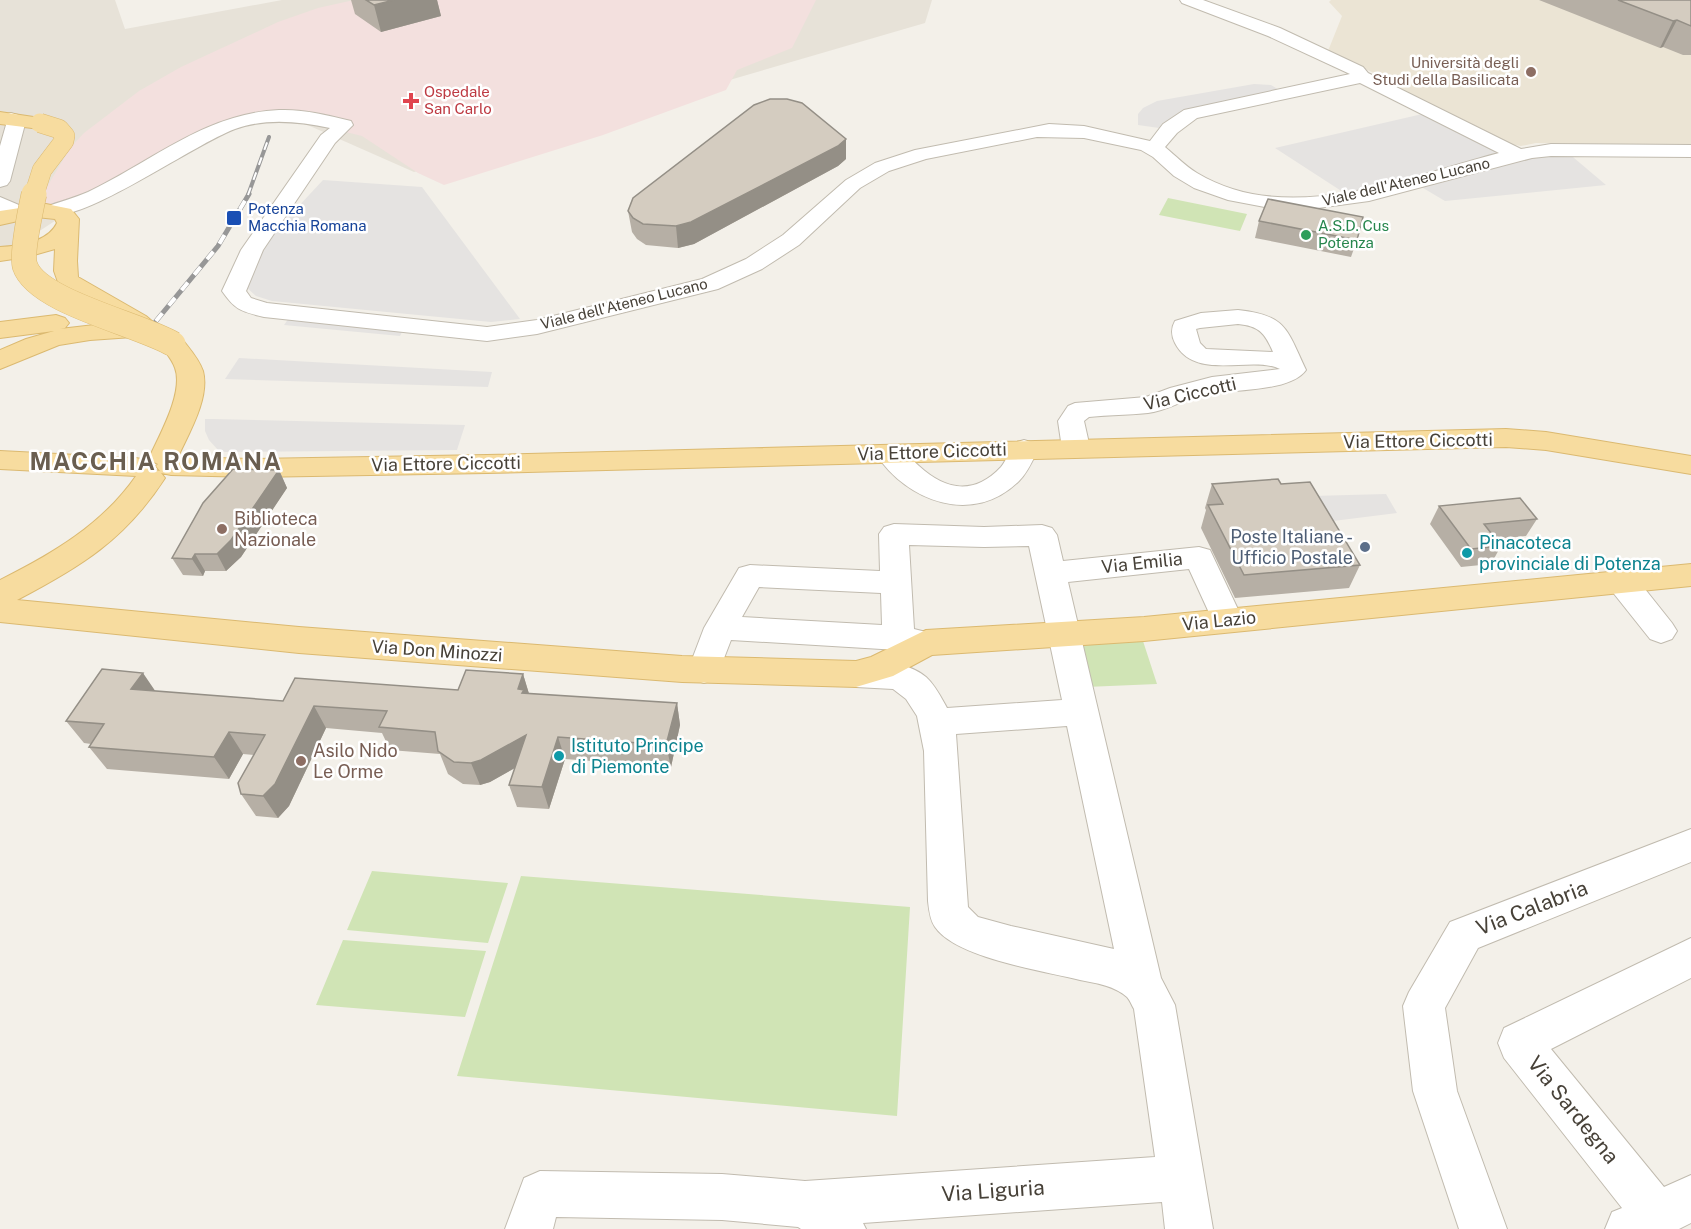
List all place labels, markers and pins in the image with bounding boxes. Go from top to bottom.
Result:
place label: Università degli Studi della Basilicata [1372,54,1519,88]
marker: Università degli Studi della Basilicata [1524,65,1538,79]
place label: Ospedale San Carlo [424,83,492,117]
marker: Ospedale San Carlo [402,92,420,110]
place label: Potenza Macchia Romana [248,200,367,234]
marker: Potenza Macchia Romana [225,209,243,227]
place label: A.S.D. Cus Potenza [1318,217,1389,251]
marker: A.S.D. Cus Potenza [1299,228,1313,242]
place label: Biblioteca Nazionale [234,508,318,550]
marker: Biblioteca Nazionale [215,522,229,536]
place label: Poste Italiane - Ufficio Postale [1230,526,1353,568]
place label: Pinacoteca provinciale di Potenza [1479,532,1661,574]
marker: Poste Italiane - Ufficio Postale [1358,540,1372,554]
marker: Pinacoteca provinciale di Potenza [1460,546,1474,560]
place label: Istituto Principe di Piemonte [571,735,704,777]
place label: Asilo Nido Le Orme [313,740,398,782]
marker: Istituto Principe di Piemonte [552,749,566,763]
marker: Asilo Nido Le Orme [294,754,308,768]

